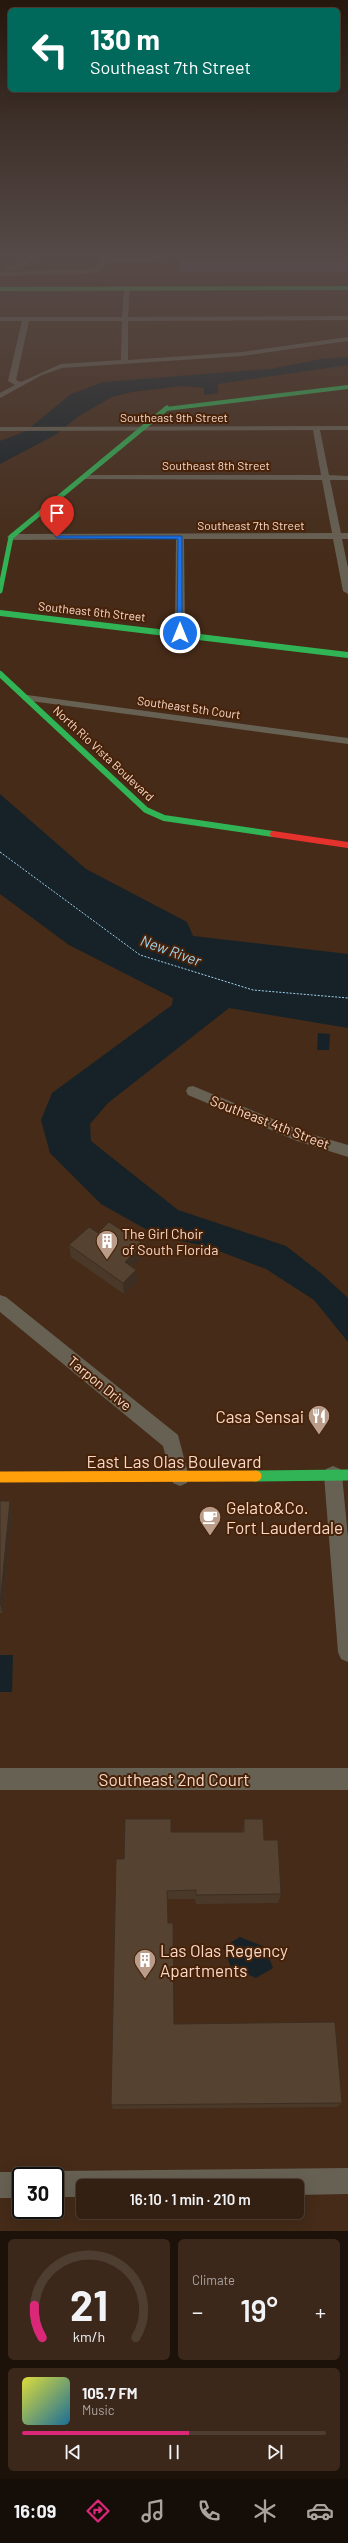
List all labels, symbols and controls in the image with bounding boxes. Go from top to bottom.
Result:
text: 130 m [90,22,160,56]
icon: left [24,24,76,76]
text: Southeast 7th Street [90,56,251,78]
street label: Southeast 9th Street [120,410,228,424]
street label: Southeast 8th Street [162,458,270,472]
pin [40,496,74,537]
icon: arrive [46,502,68,524]
street label: Southeast 7th Street [197,518,305,532]
street label: Southeast 6th Street [38,598,146,624]
position arrow [159,612,201,654]
street label: Southeast 5th Court [136,693,242,721]
street label: North Rio Vista Boulevard [51,703,157,803]
water label: New River [138,931,204,969]
street label: Southeast 4th Street [208,1091,332,1153]
place label: The Girl Choir of South Florida [122,1225,218,1258]
building icon: The Girl Choir of South Florida [94,1228,120,1261]
street label: Tarpon Drive [65,1352,135,1414]
restaurant icon: Casa Sensai [306,1403,332,1436]
place label: Casa Sensai [215,1406,304,1426]
street label: East Las Olas Boulevard [86,1451,262,1471]
place label: Gelato&Co. Fort Lauderdale [226,1497,343,1537]
cafe icon: Gelato&Co. Fort Lauderdale [197,1504,223,1537]
street label: Southeast 2nd Court [98,1769,250,1789]
place label: Las Olas Regency Apartments [160,1940,288,1980]
building icon: Las Olas Regency Apartments [132,1947,158,1980]
speed limit sign: 30 [12,2167,64,2219]
text: 16:10 · 1 min · 210 m [129,2190,251,2208]
text: Climate [192,2272,235,2288]
text: 21 [70,2278,108,2328]
text: 19° [240,2292,278,2328]
text: − [192,2298,203,2324]
text: + [315,2298,326,2324]
text: km/h [73,2327,105,2344]
text: 105.7 FM [82,2384,138,2402]
text: Music [82,2402,115,2418]
icon: previous [62,2441,84,2463]
icon: pause [163,2441,185,2463]
icon: next [264,2441,286,2463]
icon: directions [84,2497,112,2525]
icon: music [139,2497,167,2525]
icon: phone [195,2497,223,2525]
icon: climate [251,2497,279,2525]
icon: car [306,2497,334,2525]
text: 16:09 [14,2500,56,2522]

